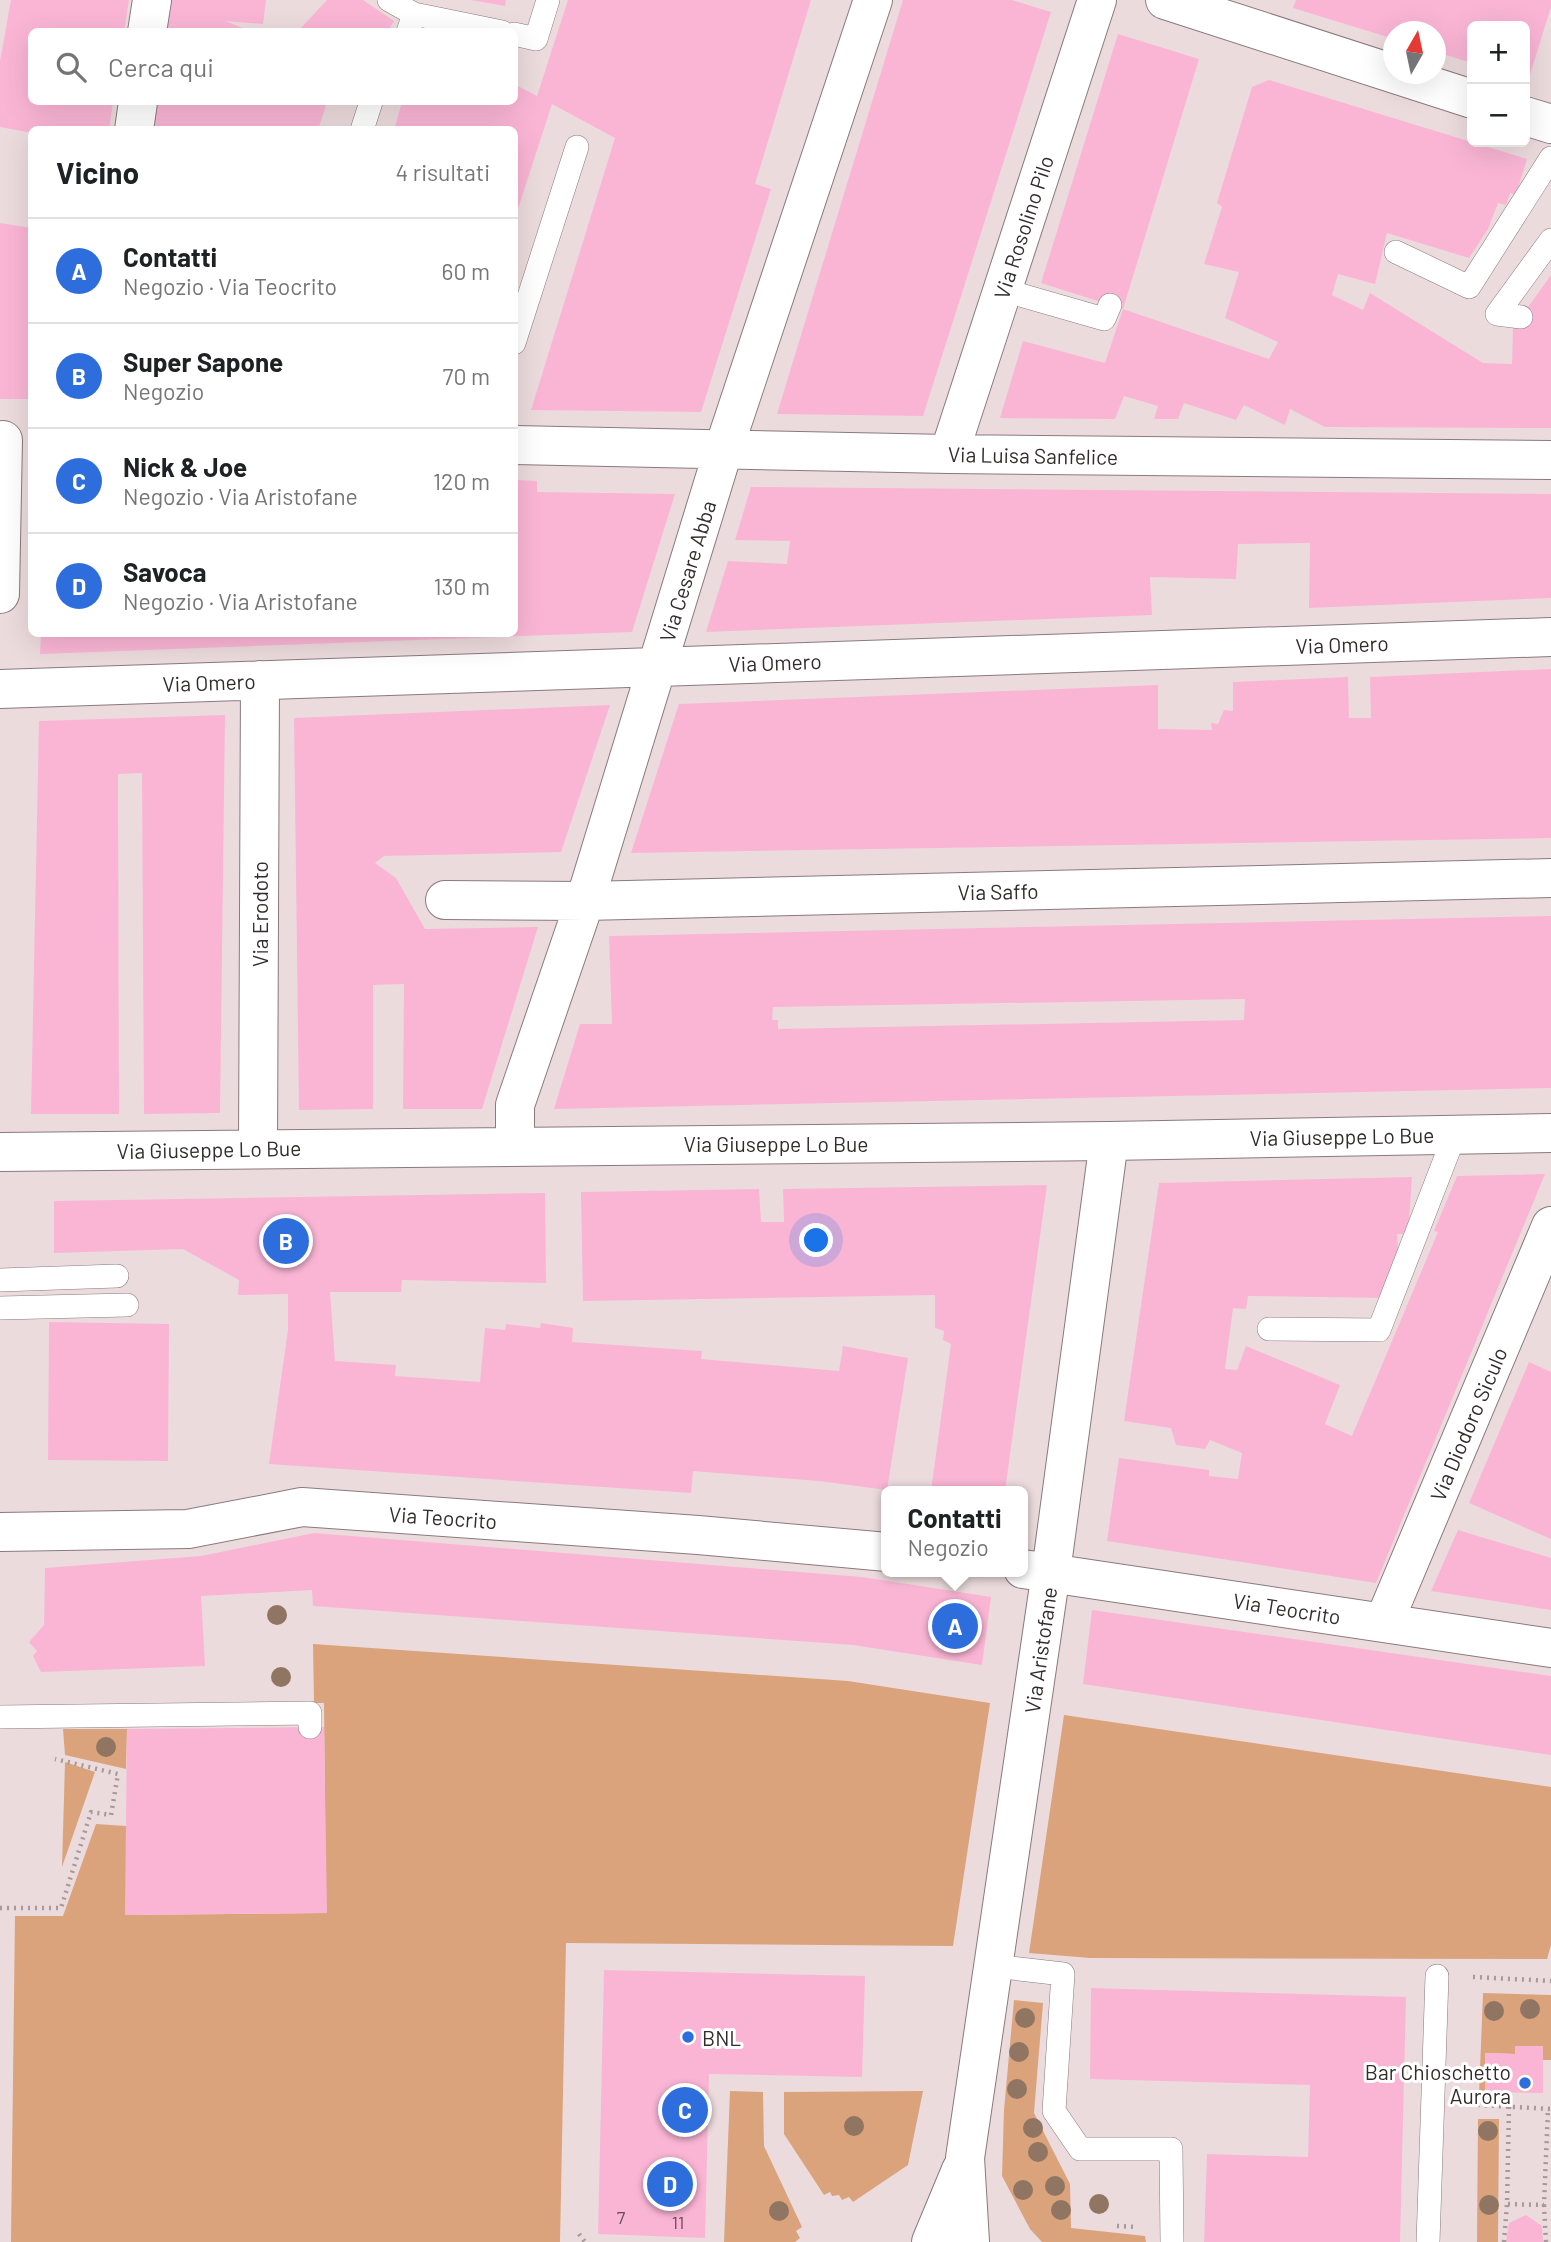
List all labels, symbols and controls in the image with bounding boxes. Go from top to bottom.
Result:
north arrow [1383,21,1446,84]
map controls [1467,21,1530,147]
button: + [1467,21,1530,84]
search box [28,28,518,105]
icon: search [52,48,90,86]
text: Cerca qui [108,51,214,82]
button: − [1467,84,1530,147]
street label: Via Rosolino Pilo [988,152,1058,302]
text: Vicino [56,154,139,190]
text: 4 risultati [396,158,490,186]
text: Contatti [123,241,217,272]
text: A [71,257,87,285]
text: 60 m [442,257,490,285]
text: Negozio · Via Teocrito [123,272,337,300]
text: Super Sapone [123,346,283,377]
text: B [72,362,86,390]
text: 70 m [443,362,490,390]
text: Negozio [123,377,204,405]
street label: Via Luisa Sanfelice [948,441,1118,469]
text: Nick & Joe [123,451,247,482]
text: C [72,467,86,495]
text: 120 m [433,467,490,495]
text: Negozio · Via Aristofane [123,482,358,510]
street label: Via Cesare Abba [654,497,720,645]
text: Savoca [123,556,207,587]
text: D [72,572,86,600]
text: 130 m [433,572,490,600]
text: Negozio · Via Aristofane [123,587,358,615]
street label: Via Omero [1295,630,1389,658]
street label: Via Omero [728,648,822,676]
street label: Via Omero [162,668,256,696]
street label: Via Erodoto [247,861,272,967]
street label: Via Saffo [957,878,1039,904]
street label: Via Giuseppe Lo Bue [1249,1122,1435,1150]
street label: Via Giuseppe Lo Bue [684,1131,868,1156]
street label: Via Giuseppe Lo Bue [116,1135,302,1163]
pin: B [263,1215,309,1267]
your location [799,1223,833,1257]
street label: Via Diodoro Siculo [1424,1343,1512,1505]
popup [881,1486,1028,1577]
street label: Via Teocrito [388,1501,498,1533]
text: Contatti [907,1502,1002,1533]
text: Negozio [907,1533,989,1561]
street label: Via Aristofane [1019,1585,1061,1715]
street label: Via Teocrito [1231,1587,1343,1629]
pin: A [932,1600,978,1652]
place label: BNL [702,2025,741,2050]
marker: BNL [680,2029,696,2045]
place label: Bar Chioschetto Aurora [1365,2059,1511,2108]
marker: Bar Chioschetto Aurora [1517,2075,1533,2091]
pin: C [662,2084,708,2136]
pin: D [647,2158,693,2210]
house number: 7 [617,2206,626,2228]
house number: 11 [672,2211,684,2233]

